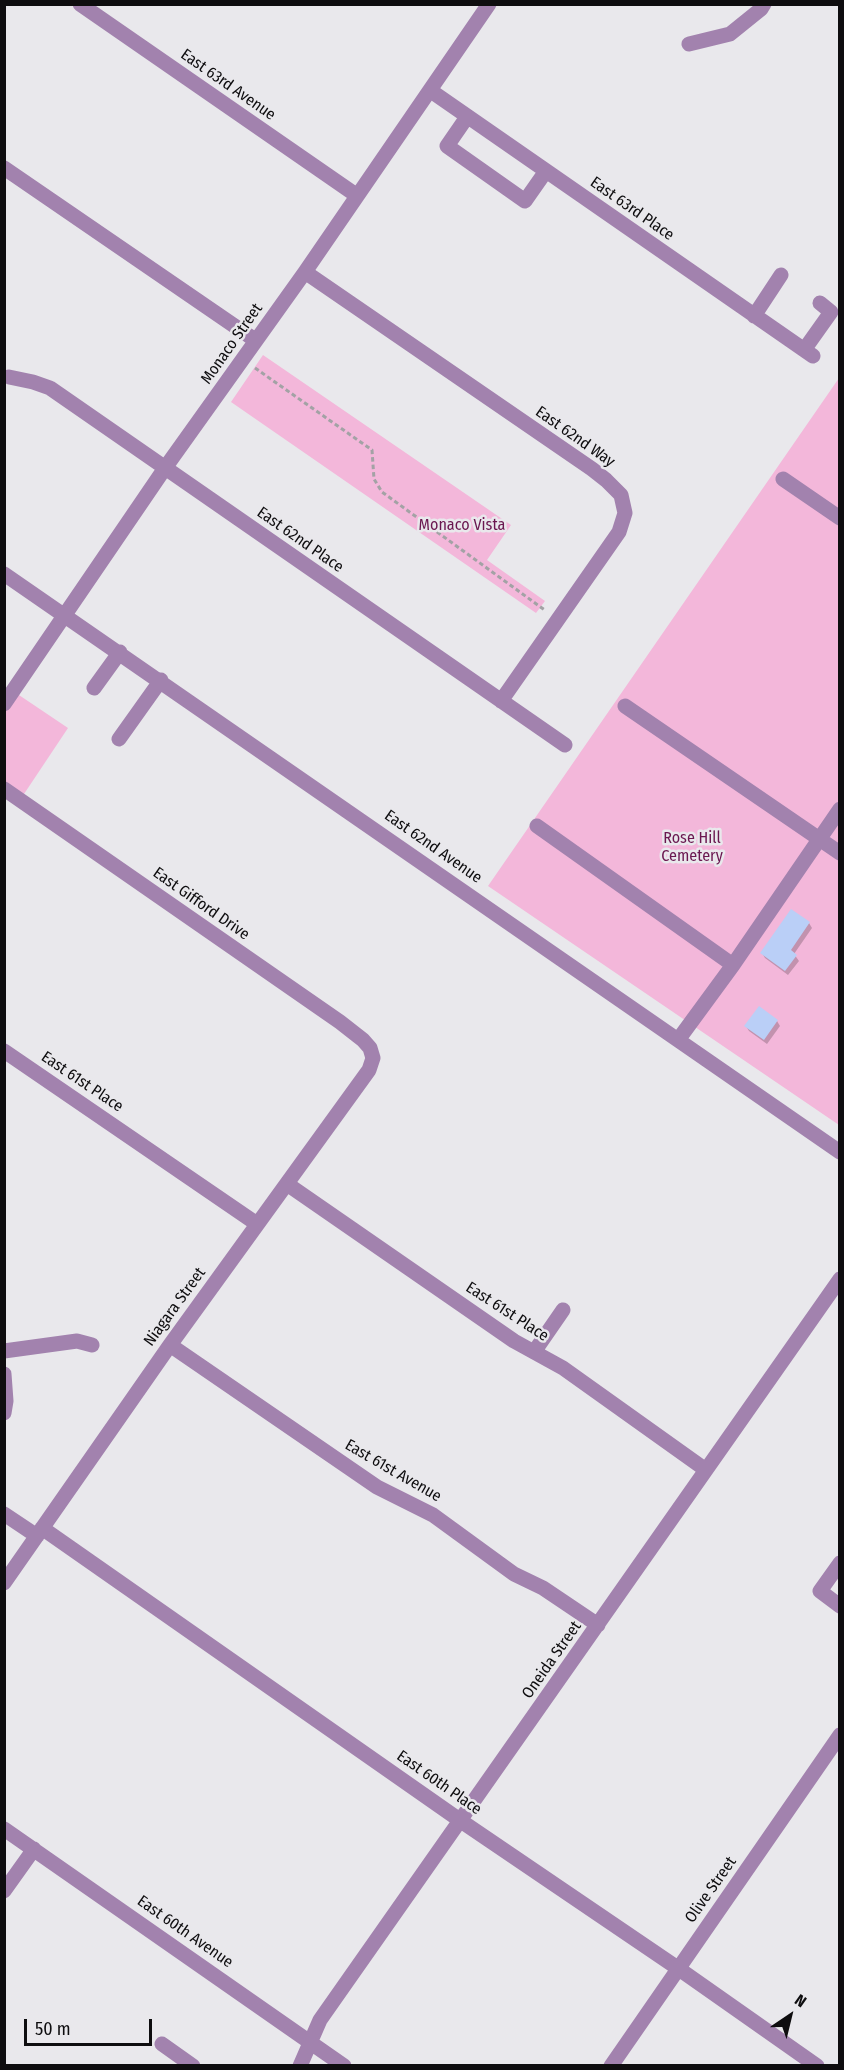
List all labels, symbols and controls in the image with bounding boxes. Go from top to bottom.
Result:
street label: East 63rd Avenue [177,45,279,125]
street label: East 63rd Place [586,173,678,245]
street label: Monaco Street [197,300,267,388]
street label: East 62nd Way [532,403,618,471]
street label: East 62nd Place [253,503,347,577]
park label: Monaco Vista [419,516,505,536]
street label: East 62nd Avenue [381,806,485,888]
park label: Rose Hill Cemetery [661,829,723,867]
street label: East Gifford Drive [149,864,253,944]
street label: East 61st Place [37,1048,127,1116]
street label: Niagara Street [140,1264,210,1350]
street label: East 61st Place [462,1278,552,1346]
street label: East 61st Avenue [341,1436,445,1506]
street label: Oneida Street [518,1618,586,1702]
street label: East 60th Place [393,1747,485,1819]
street label: Olive Street [681,1853,741,1927]
street label: East 60th Avenue [133,1892,237,1972]
north arrow [760,1986,820,2046]
text: N [791,1990,810,2011]
scale bar [27,2007,154,2045]
text: 50 m [35,2018,71,2040]

